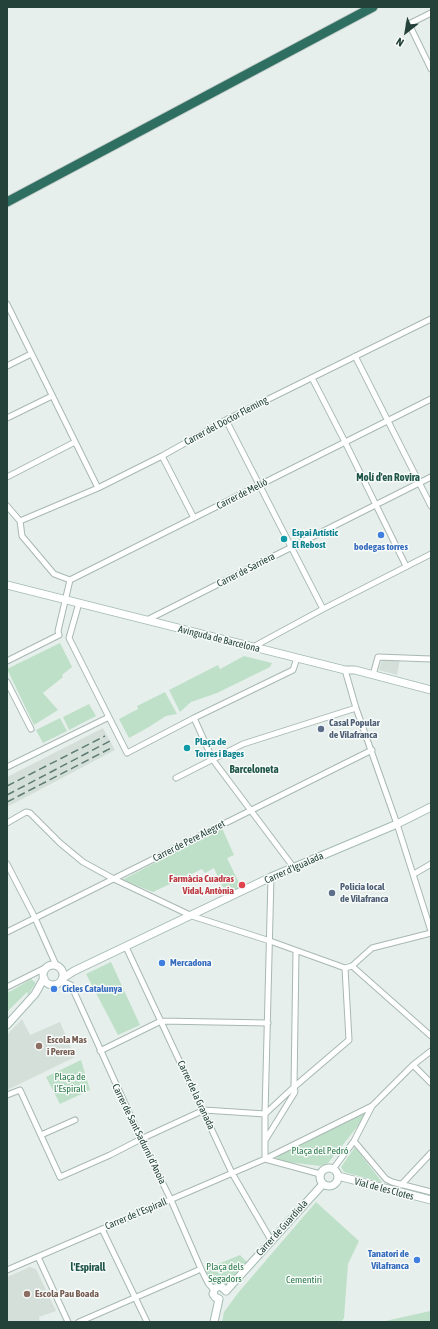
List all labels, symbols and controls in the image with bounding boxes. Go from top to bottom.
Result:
north arrow [386,12,426,52]
text: N [394,35,406,49]
street label: Carrer del Doctor Fleming [182,394,270,448]
district label: Molí d'en Rovira [356,471,420,485]
street label: Carrer de Melió [215,476,269,512]
place label: Espai Artístic El Rebost [292,527,338,550]
marker: bodegas torres [376,530,386,540]
marker: Espai Artístic El Rebost [279,534,289,544]
place label: bodegas torres [354,541,408,553]
street label: Carrer de Sarriera [215,550,277,590]
street label: Avinguda de Barcelona [177,623,261,655]
place label: Casal Popular de Vilafranca [329,717,380,740]
marker: Casal Popular de Vilafranca [316,724,326,734]
place label: Plaça de Torres i Bages [195,736,244,760]
marker: Plaça de Torres i Bages [182,743,192,753]
district label: Barceloneta [229,763,279,777]
street label: Carrer de Pere Alegret [151,818,227,864]
street label: Carrer d'Igualada [263,850,325,886]
place label: Farmàcia Cuadras Vidal, Antònia [169,873,234,896]
marker: Farmàcia Cuadras Vidal, Antònia [237,880,247,890]
place label: Policia local de Vilafranca [340,881,389,904]
marker: Policia local de Vilafranca [327,888,337,898]
place label: Mercadona [170,957,211,969]
marker: Mercadona [157,958,167,968]
place label: Cicles Catalunya [62,983,122,995]
marker: Cicles Catalunya [49,984,59,994]
place label: Escola Mas i Perera [47,1034,87,1058]
marker: Escola Mas i Perera [34,1041,44,1051]
street label: Carrer de la Granada [175,1059,217,1131]
park label: Plaça de l'Espirall [54,1071,86,1094]
street label: Carrer de Sant Sadurní d'Anoia [109,1082,169,1186]
park label: Plaça del Pedró [292,1145,348,1157]
street label: Vial de les Clotes [353,1175,415,1203]
street label: Carrer de l'Espirall [103,1196,169,1232]
street label: Carrer de Guardiola [254,1197,310,1259]
place label: Tanatori de Vilafranca [368,1248,409,1272]
marker: Tanatori de Vilafranca [412,1255,422,1265]
district label: l'Espirall [70,1261,106,1275]
park label: Plaça dels Segadors [206,1261,244,1284]
park label: Cementiri [286,1274,322,1286]
place label: Escola Pau Boada [35,1288,99,1300]
marker: Escola Pau Boada [22,1289,32,1299]

